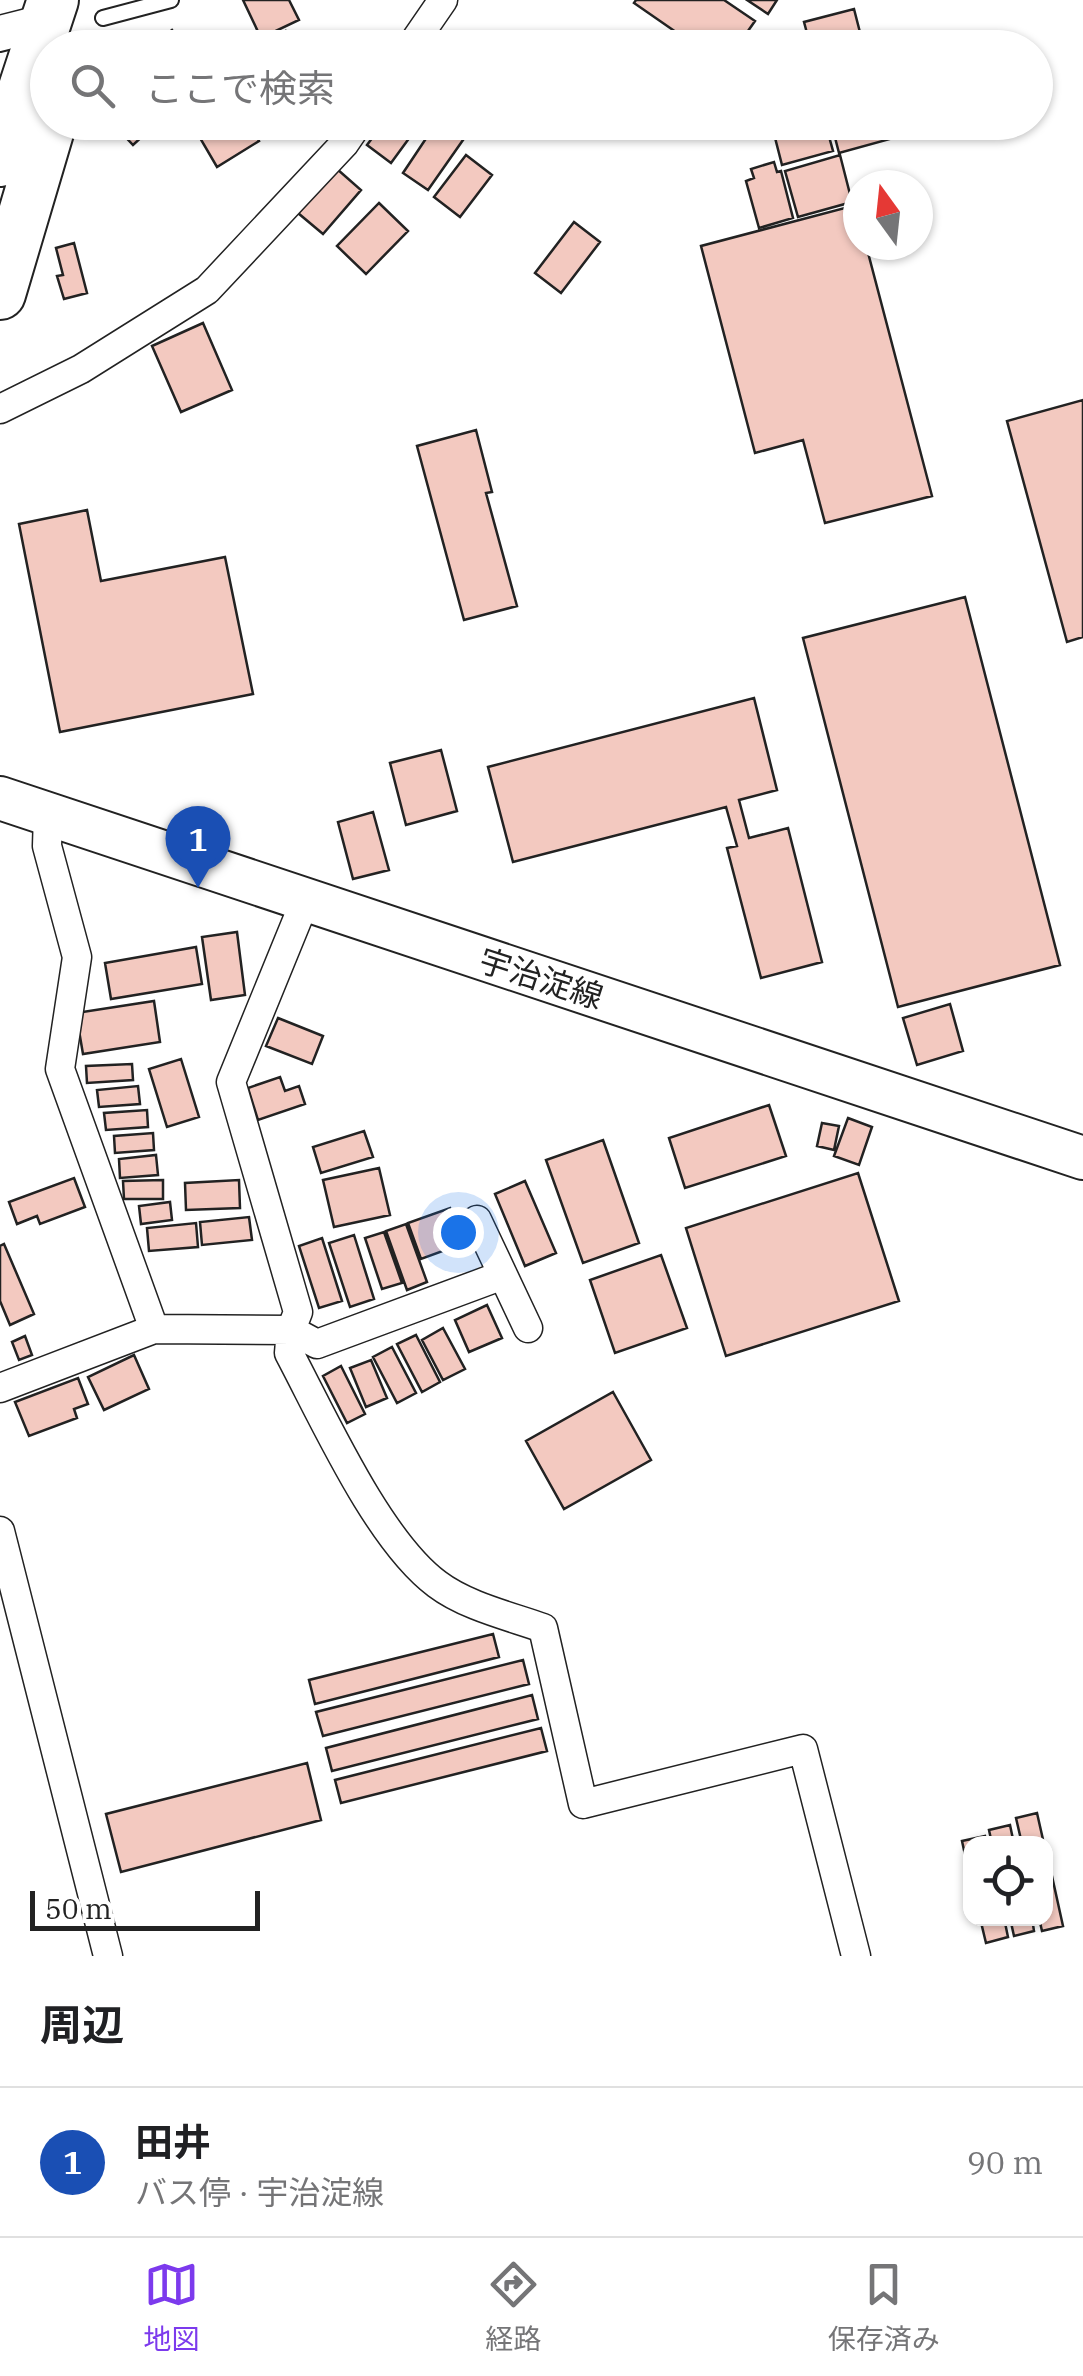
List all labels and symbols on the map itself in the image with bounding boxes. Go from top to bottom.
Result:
north arrow [843,170,933,260]
pin: 1 [166,806,230,888]
street label: 宇治淀線 [474,938,609,1018]
your location [433,1207,484,1258]
scale bar [30,1886,260,1930]

